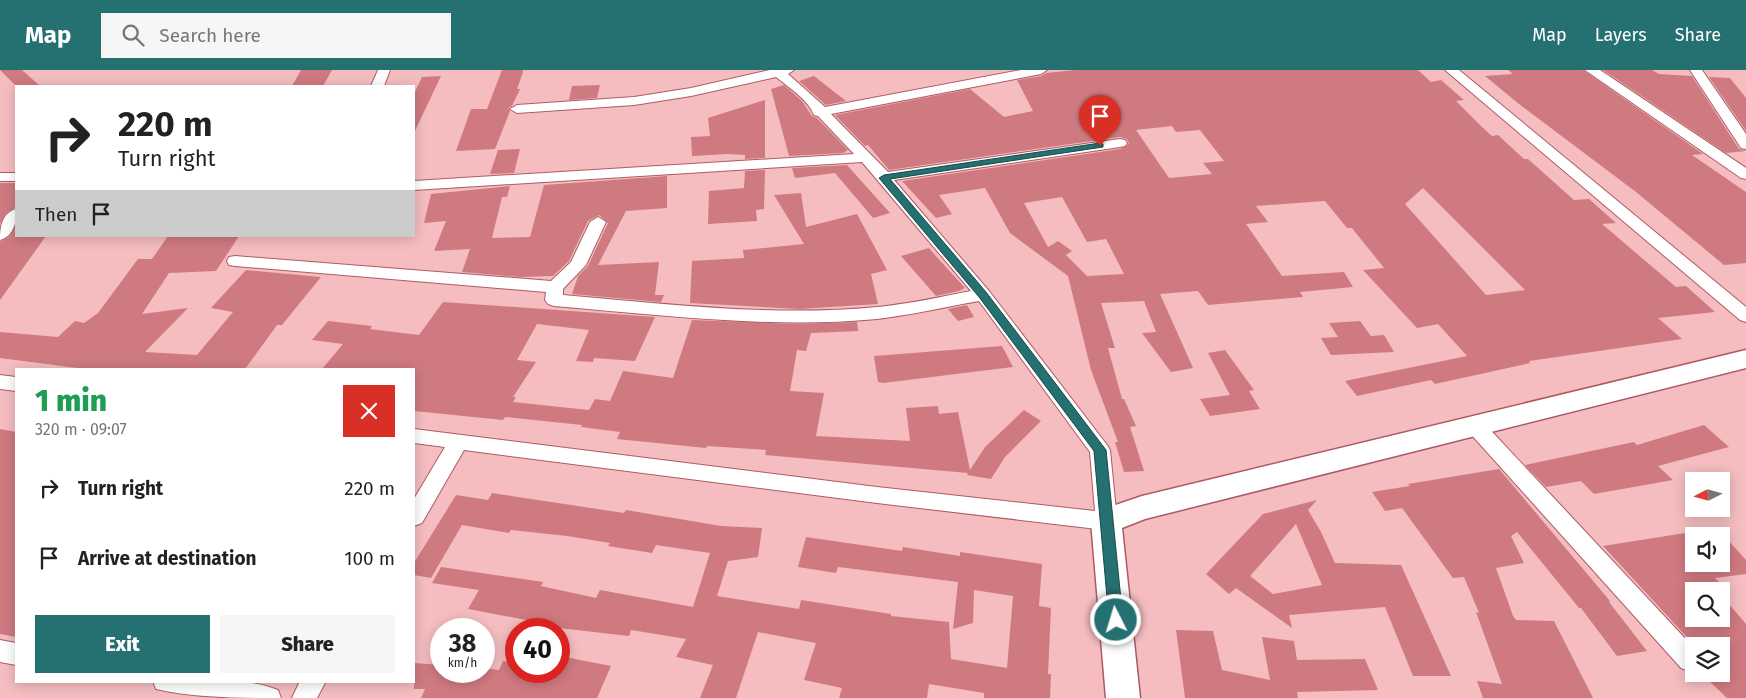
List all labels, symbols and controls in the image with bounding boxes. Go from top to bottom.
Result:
search box [101,13,451,58]
text: Map [25,21,71,49]
icon: search [119,21,147,49]
text: Search here [159,24,261,47]
text: Map [1532,24,1567,46]
text: Layers [1595,24,1647,46]
text: Share [1675,24,1721,46]
pin [1079,95,1121,146]
icon: arrive [1086,102,1114,130]
text: 220 m [118,103,213,145]
icon: right [35,105,100,170]
text: Turn right [118,145,215,172]
icon: arrive [87,200,115,228]
text: Then [35,203,77,226]
text: 1 min [35,383,107,419]
button: close [343,385,395,437]
text: 320 m · 09:07 [35,420,127,439]
north arrow [1685,472,1730,518]
map controls [1685,472,1730,682]
icon: right [35,474,63,502]
text: Turn right [78,477,163,500]
text: 220 m [344,477,395,500]
button: sound [1685,527,1730,572]
icon: arrive [35,544,63,572]
text: Arrive at destination [78,547,257,570]
text: 100 m [344,547,395,570]
button: search [1685,582,1730,627]
position arrow [1089,593,1141,645]
button: Exit [35,615,210,673]
button: Share [220,615,395,673]
speed limit sign: 40 [505,618,570,683]
text: 38 [449,629,476,659]
button: layers [1685,637,1730,682]
text: km/h [448,656,477,670]

